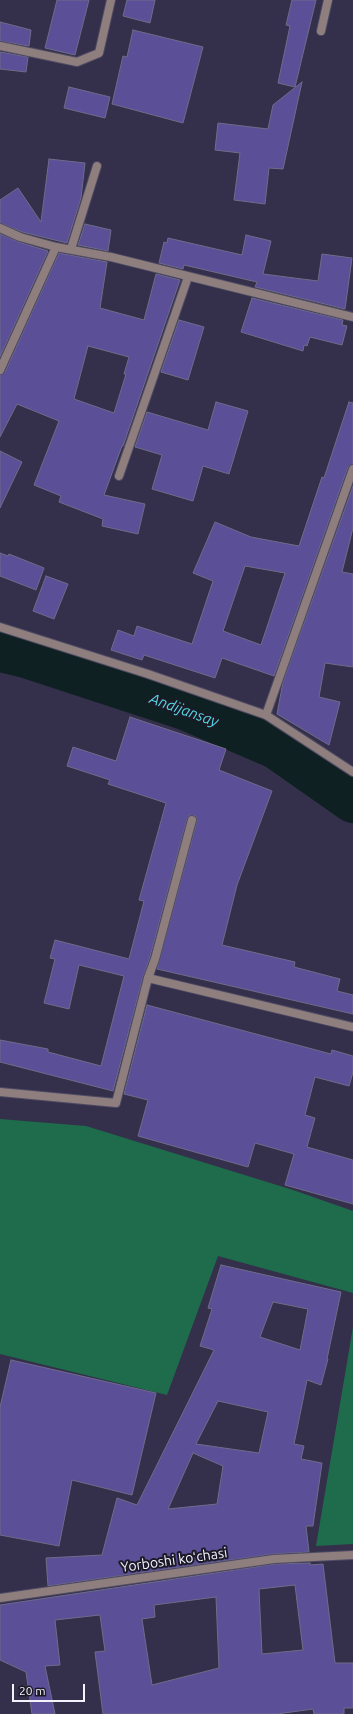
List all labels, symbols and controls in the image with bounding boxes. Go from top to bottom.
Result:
water label: Andijansay [147,689,221,731]
street label: Yorboshi koʻchasi [120,1544,228,1576]
scale bar [14,1676,87,1702]
text: 20 m [19,1684,46,1697]

